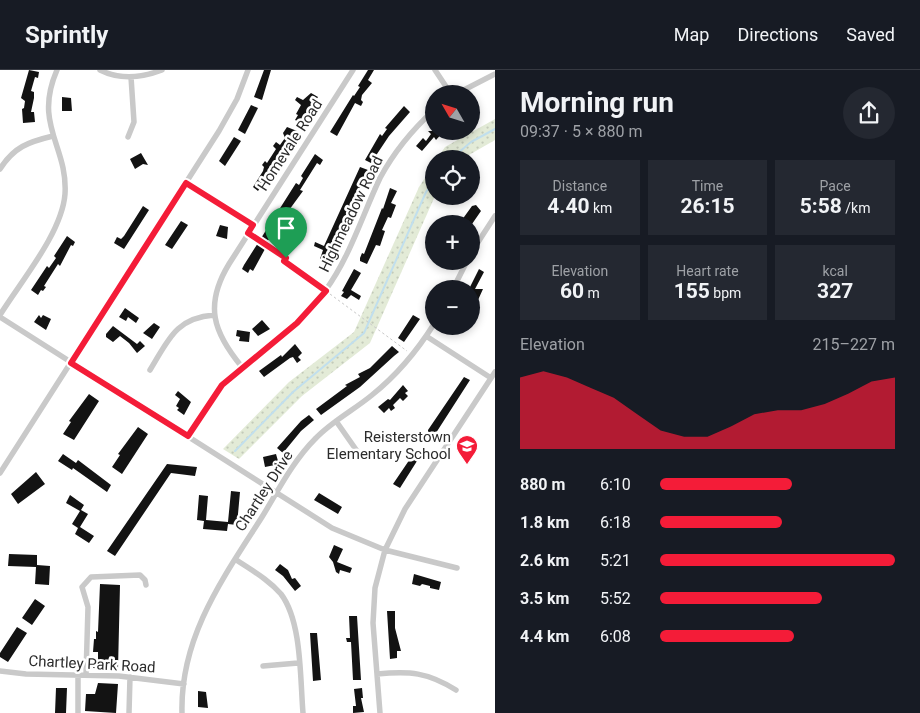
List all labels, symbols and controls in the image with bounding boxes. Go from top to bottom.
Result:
text: Sprintly [25,21,108,49]
text: Map [674,24,709,45]
text: Directions [737,24,818,45]
text: Saved [846,24,895,45]
north arrow [425,85,480,140]
map controls [425,85,480,335]
text: Morning run [520,86,674,119]
button: share [843,87,895,139]
street label: Homevale Road [254,96,326,194]
text: 09:37 · 5 × 880 m [520,122,642,141]
button: locate [425,150,480,205]
street label: Highmeadow Road [315,153,387,275]
text: Distance [553,178,607,194]
text: Time [692,178,723,194]
text: Pace [820,178,851,194]
text: 4.40 [547,194,590,218]
text: 26:15 [680,194,735,218]
text: 5:58 [800,194,842,218]
text: km [590,200,612,216]
text: /km [842,200,871,216]
pin [265,207,307,258]
icon: arrive [272,214,300,242]
button: + [425,215,480,270]
text: Elevation [551,263,608,279]
text: Heart rate [676,263,739,279]
text: kcal [823,263,848,279]
text: 60 [560,279,584,303]
text: 155 [674,279,710,303]
text: 327 [817,279,853,303]
button: − [425,280,480,335]
text: m [584,285,600,301]
text: bpm [710,285,741,301]
text: Elevation [520,335,585,354]
text: 215–227 m [813,335,895,354]
place label: Reisterstown Elementary School [327,428,451,463]
school or university icon: Reisterstown Elementary School [455,434,479,465]
street label: Chartley Drive [231,447,297,535]
text: 880 m [520,475,565,494]
text: 6:10 [600,475,631,494]
text: 1.8 km [520,513,569,532]
text: 6:18 [600,513,631,532]
text: 2.6 km [520,551,569,570]
text: 5:21 [600,551,631,570]
text: 3.5 km [520,589,569,608]
text: 5:52 [600,589,631,608]
text: 4.4 km [520,627,569,646]
text: 6:08 [600,627,631,646]
street label: Chartley Park Road [28,652,156,676]

